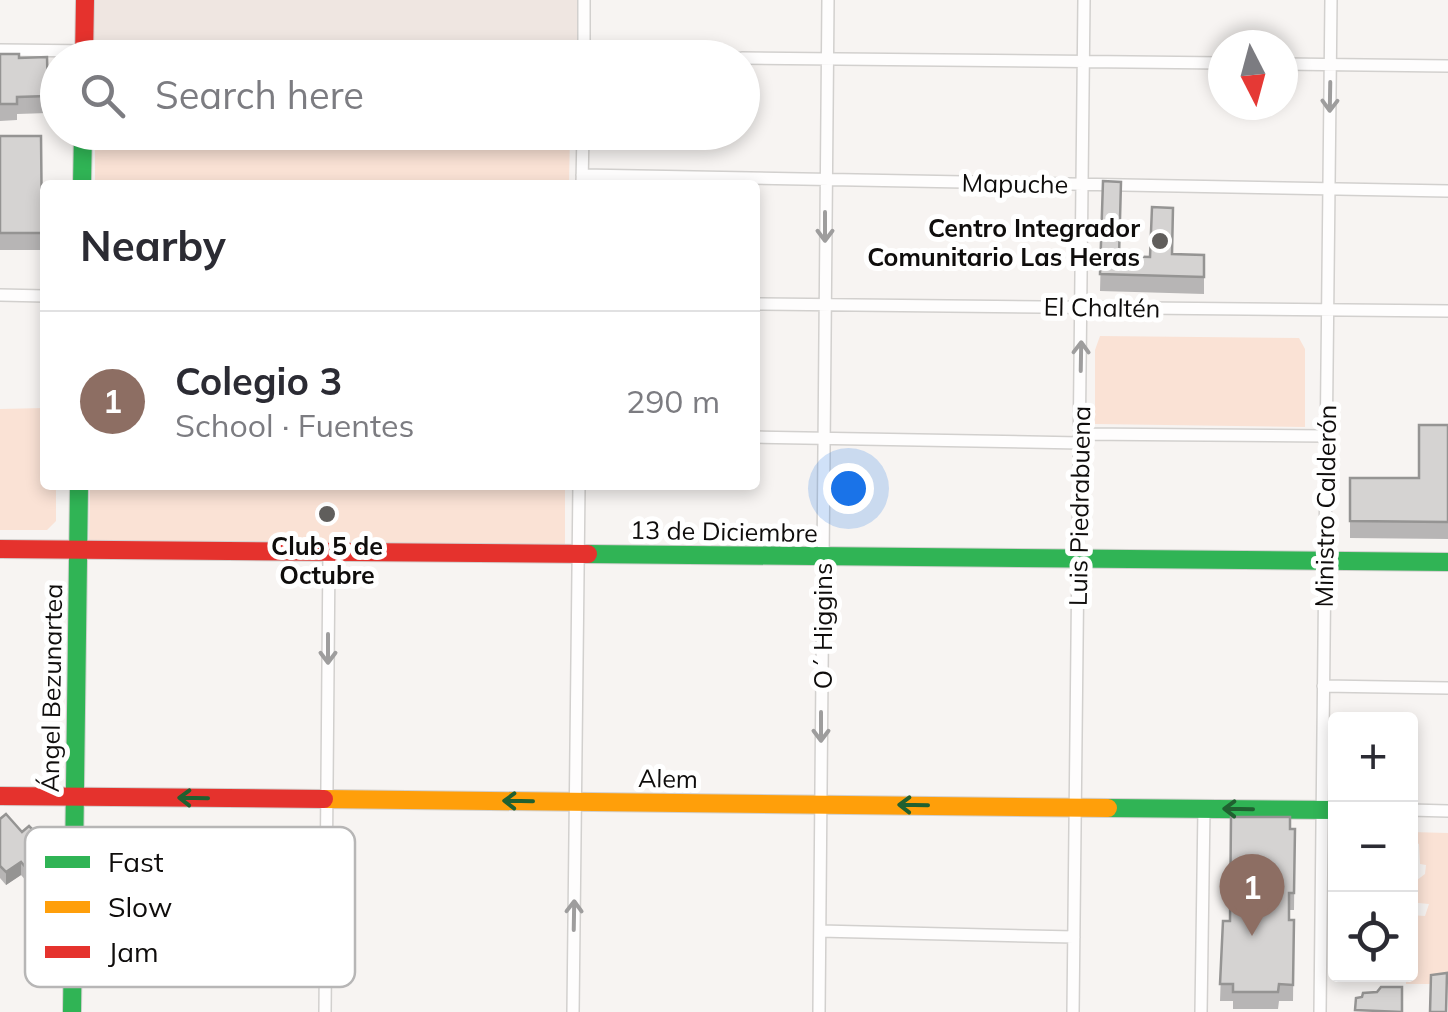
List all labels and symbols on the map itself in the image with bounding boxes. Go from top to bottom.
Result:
north arrow [1208,30,1298,120]
one-way arrow [1320,80,1340,113]
street label: Mapuche [961,167,1069,199]
one-way arrow [816,210,834,242]
place label: Centro Integrador Comunitario Las Heras [867,212,1140,272]
marker: Centro Integrador Comunitario Las Heras [1149,230,1171,252]
street label: El Chaltén [1043,290,1161,324]
one-way arrow [1072,341,1090,374]
street label: Ministro Calderón [1308,404,1342,608]
street label: Luis Piedrabuena [1062,406,1096,606]
your location [823,463,874,514]
marker: Club 5 de Octubre [316,503,338,525]
street label: 13 de Diciembre [630,514,818,548]
place label: Club 5 de Octubre [271,530,383,590]
street label: O´ Higgins [807,563,838,689]
street label: Ángel Bezunartea [34,583,68,793]
one-way arrow [318,632,338,665]
one-way arrow [812,710,831,742]
street label: Alem [638,762,698,794]
one-way arrow [178,788,210,808]
one-way arrow [503,792,535,811]
one-way arrow [898,796,930,815]
one-way arrow [1223,799,1255,818]
legend [25,827,355,987]
text: Fast [108,844,164,879]
pin: 1 [1220,854,1284,936]
text: Slow [108,889,172,924]
one-way arrow [564,899,584,932]
text: Jam [108,934,159,969]

